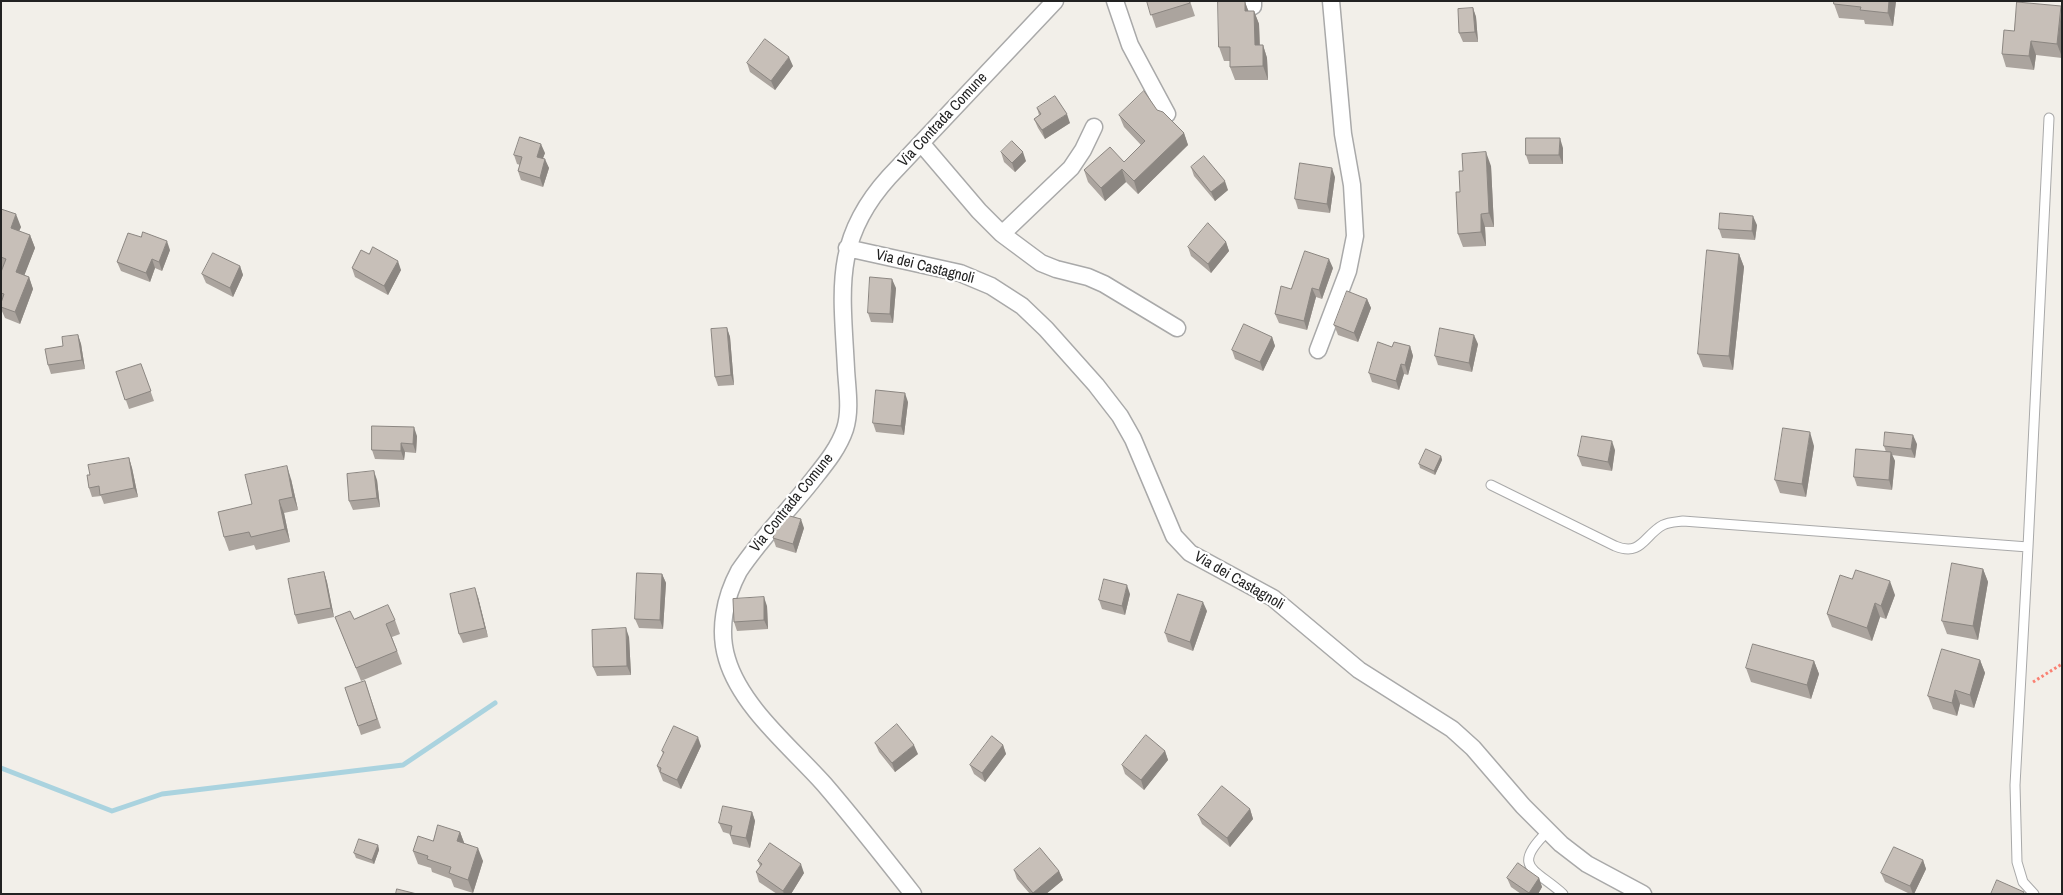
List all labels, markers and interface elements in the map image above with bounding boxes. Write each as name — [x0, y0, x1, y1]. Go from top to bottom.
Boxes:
street label: Via Contrada Comune — [895, 69, 991, 171]
street label: Via dei Castagnoli — [874, 246, 976, 288]
street label: Via Contrada Comune — [747, 450, 837, 556]
street label: Via dei Castagnoli — [1191, 548, 1287, 614]

